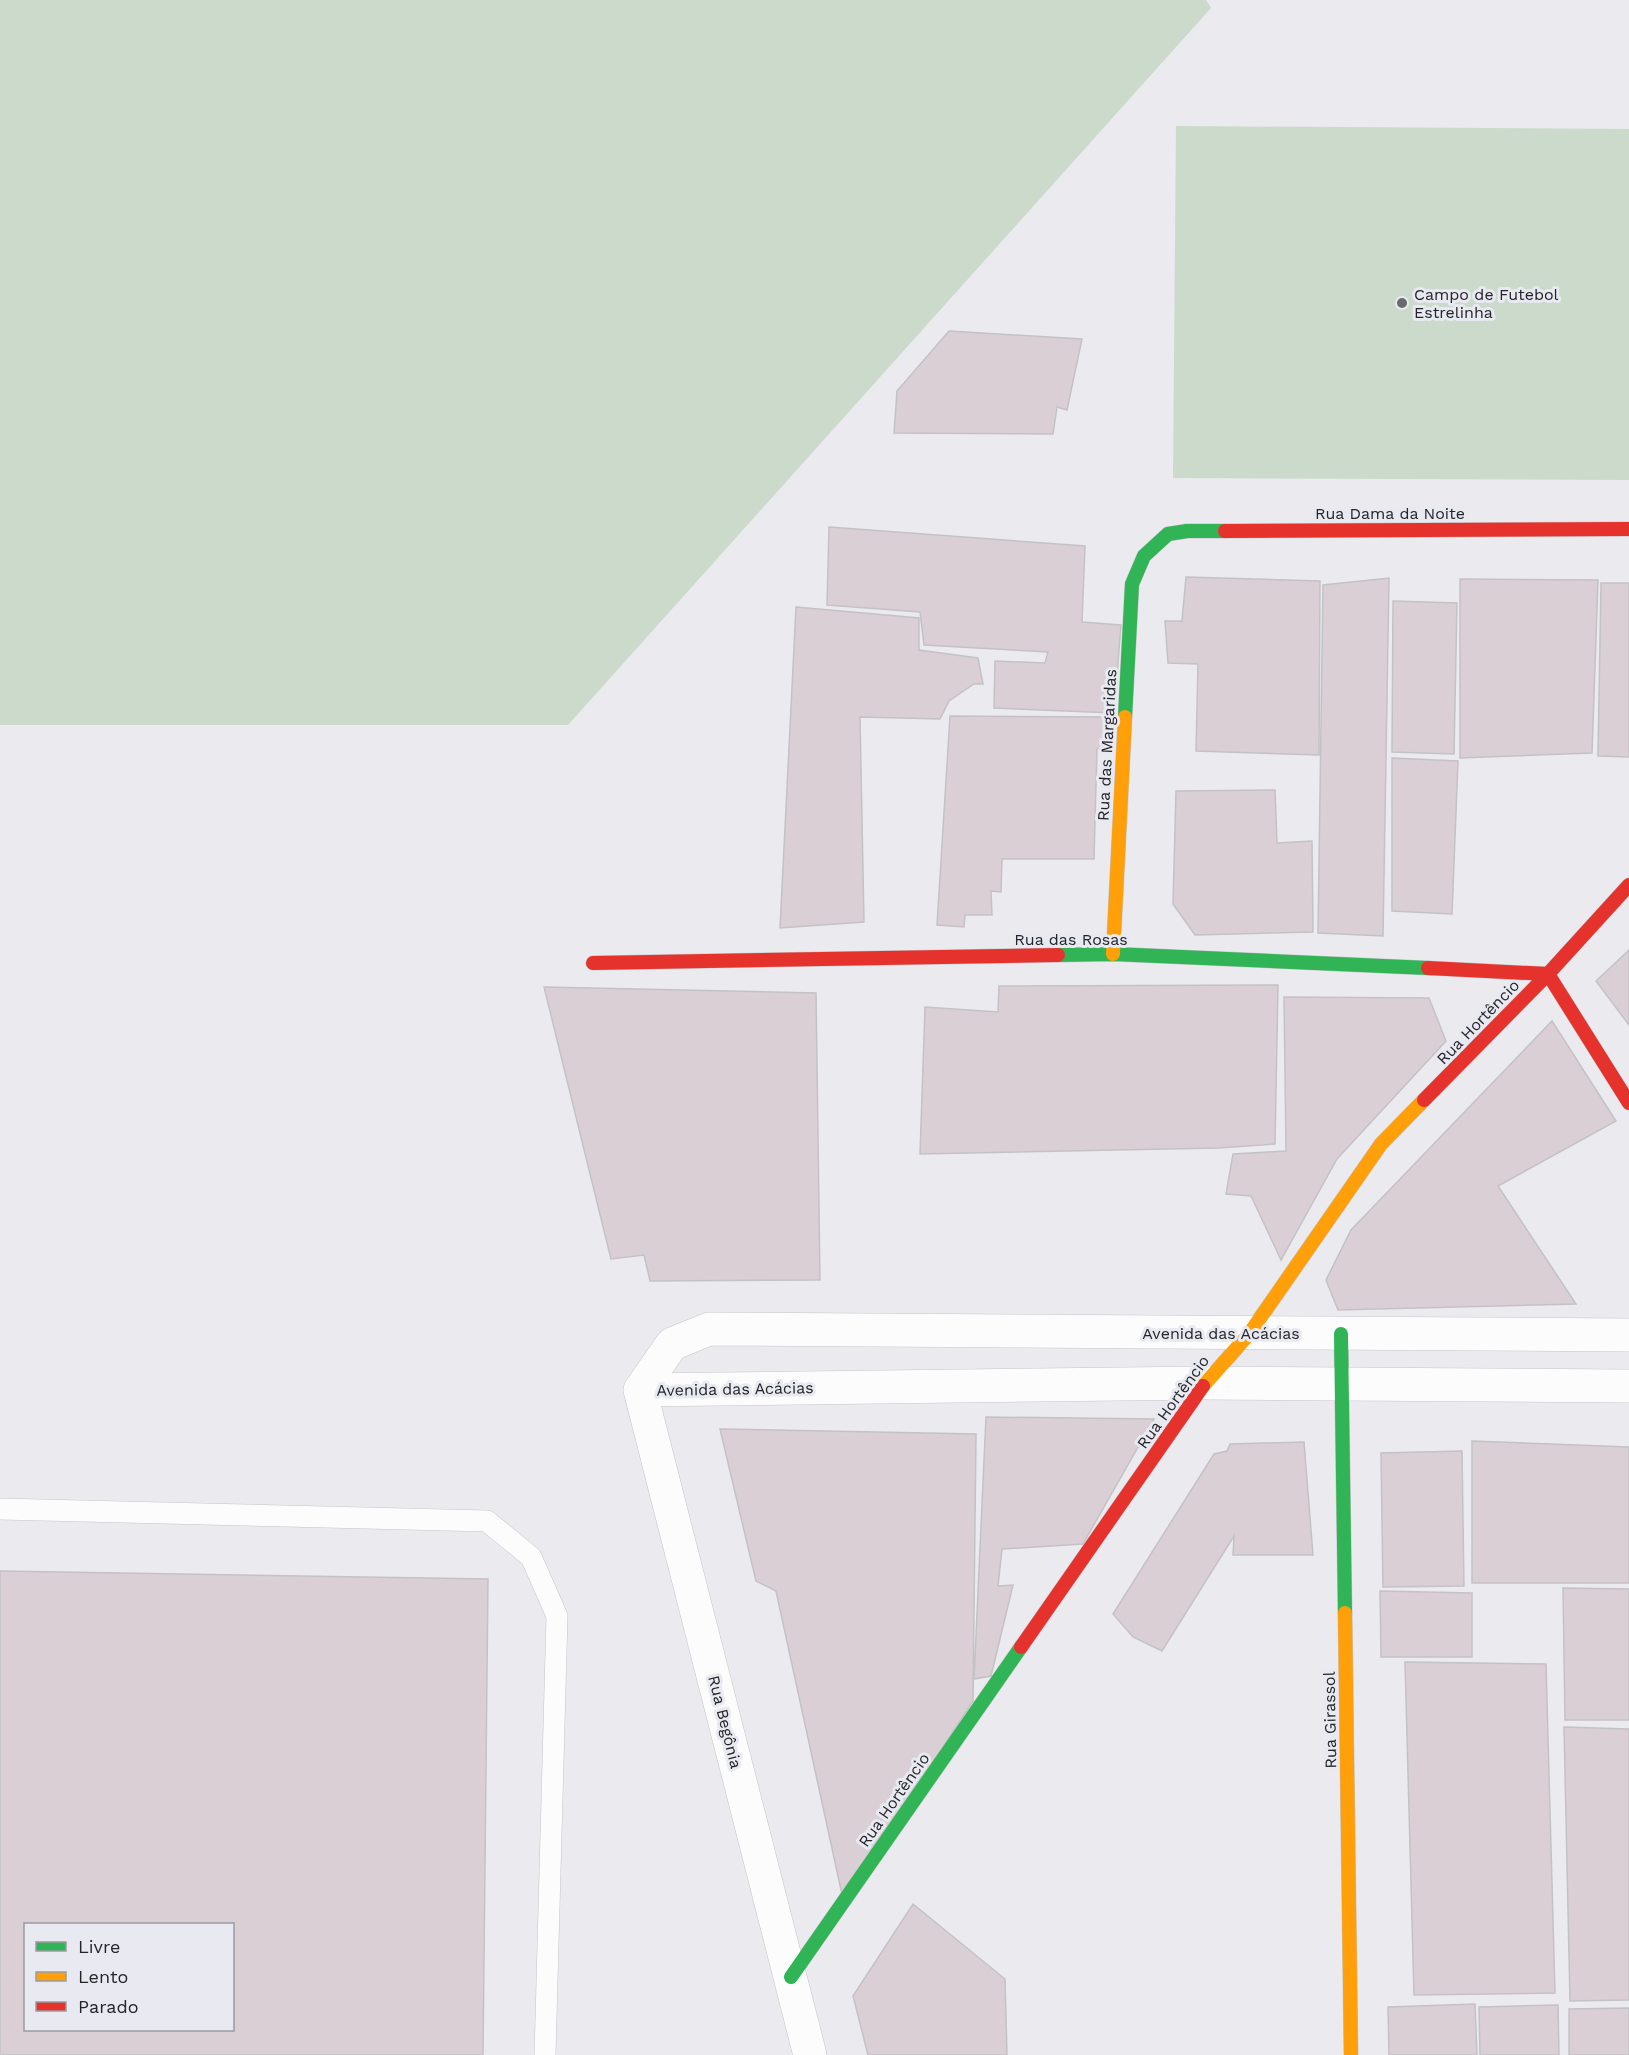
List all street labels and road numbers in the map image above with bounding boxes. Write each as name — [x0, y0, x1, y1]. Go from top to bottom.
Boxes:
street label: Rua Dama da Noite — [1315, 504, 1465, 523]
street label: Rua das Margaridas — [1094, 669, 1120, 821]
street label: Rua das Rosas — [1014, 930, 1128, 949]
street label: Rua Hortêncio — [1433, 976, 1523, 1068]
street label: Avenida das Acácias — [1142, 1324, 1300, 1343]
street label: Rua Hortêncio — [1133, 1352, 1213, 1452]
street label: Avenida das Acácias — [656, 1378, 814, 1400]
street label: Rua Girassol — [1320, 1671, 1340, 1769]
street label: Rua Begônia — [704, 1673, 746, 1771]
street label: Rua Hortêncio — [855, 1749, 933, 1851]

